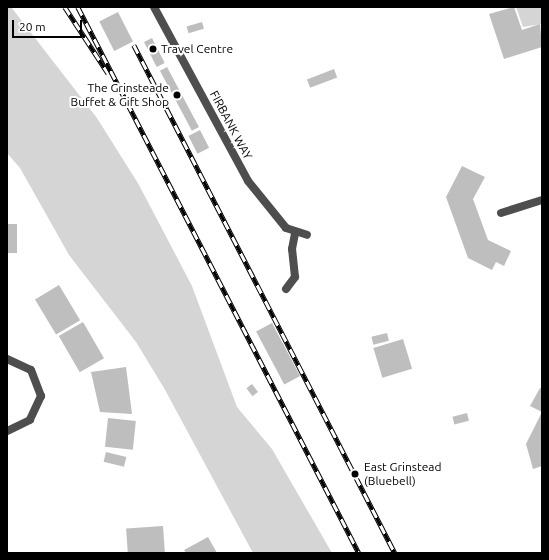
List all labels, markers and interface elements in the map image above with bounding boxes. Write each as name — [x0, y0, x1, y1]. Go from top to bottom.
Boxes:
scale bar — [14, 12, 84, 38]
text: 20 m — [19, 20, 46, 33]
place label: Travel Centre — [161, 42, 233, 56]
marker: Travel Centre — [148, 44, 158, 54]
place label: The Grinsteade Buffet & Gift Shop — [71, 81, 169, 109]
street label: FIRBANK WAY — [207, 88, 255, 162]
marker: The Grinsteade Buffet & Gift Shop — [172, 90, 182, 100]
place label: East Grinstead (Bluebell) — [364, 460, 442, 488]
marker: East Grinstead (Bluebell) — [349, 468, 361, 480]

